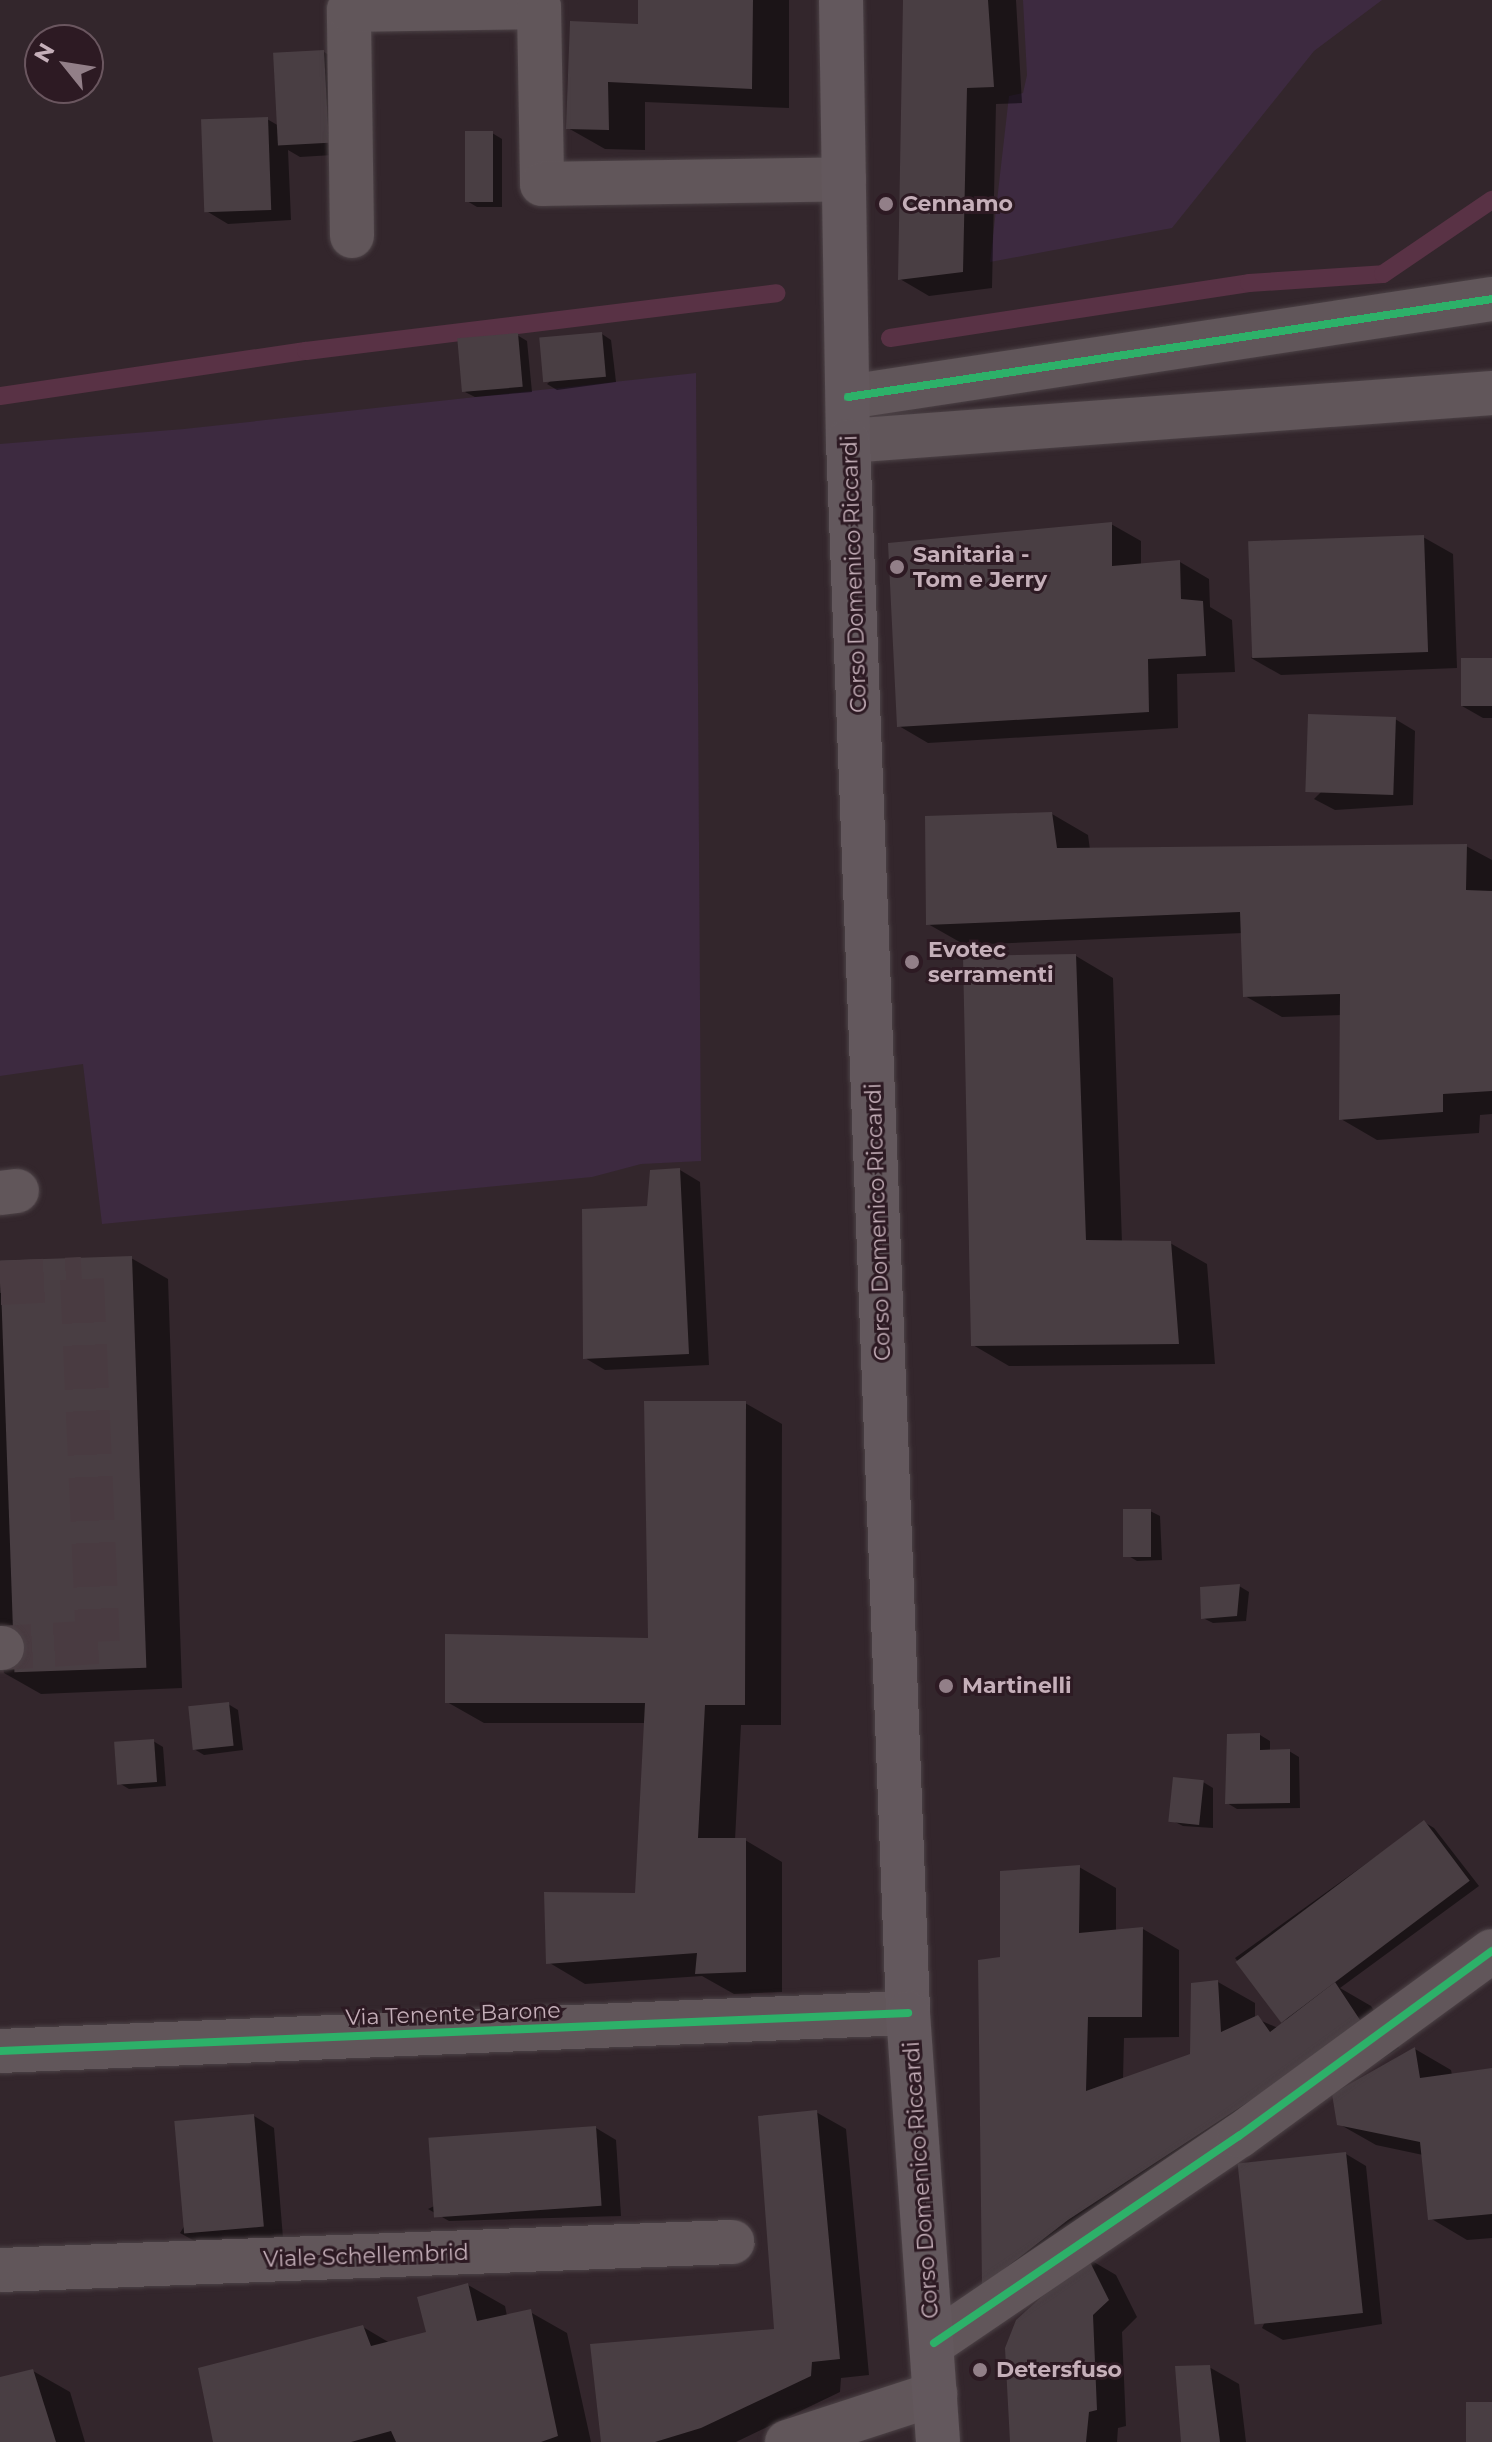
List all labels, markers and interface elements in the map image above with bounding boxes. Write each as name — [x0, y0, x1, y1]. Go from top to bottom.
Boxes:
north arrow — [24, 24, 104, 104]
text: N — [28, 38, 61, 67]
place label: Cennamo — [902, 191, 1013, 217]
marker: Cennamo — [877, 195, 895, 213]
street label: Corso Domenico Riccardi — [836, 435, 872, 713]
place label: Sanitaria - Tom e Jerry — [913, 541, 1047, 592]
marker: Sanitaria - Tom e Jerry — [888, 558, 906, 576]
place label: Evotec serramenti — [928, 936, 1054, 988]
marker: Evotec serramenti — [903, 953, 921, 971]
street label: Corso Domenico Riccardi — [860, 1083, 896, 1361]
place label: Martinelli — [962, 1673, 1072, 1699]
marker: Martinelli — [937, 1677, 955, 1695]
street label: Via Tenente Barone — [345, 1997, 561, 2031]
street label: Corso Domenico Riccardi — [898, 2040, 944, 2320]
street label: Viale Schellembrid — [263, 2239, 469, 2273]
place label: Detersfuso — [996, 2357, 1122, 2383]
marker: Detersfuso — [971, 2361, 989, 2379]

